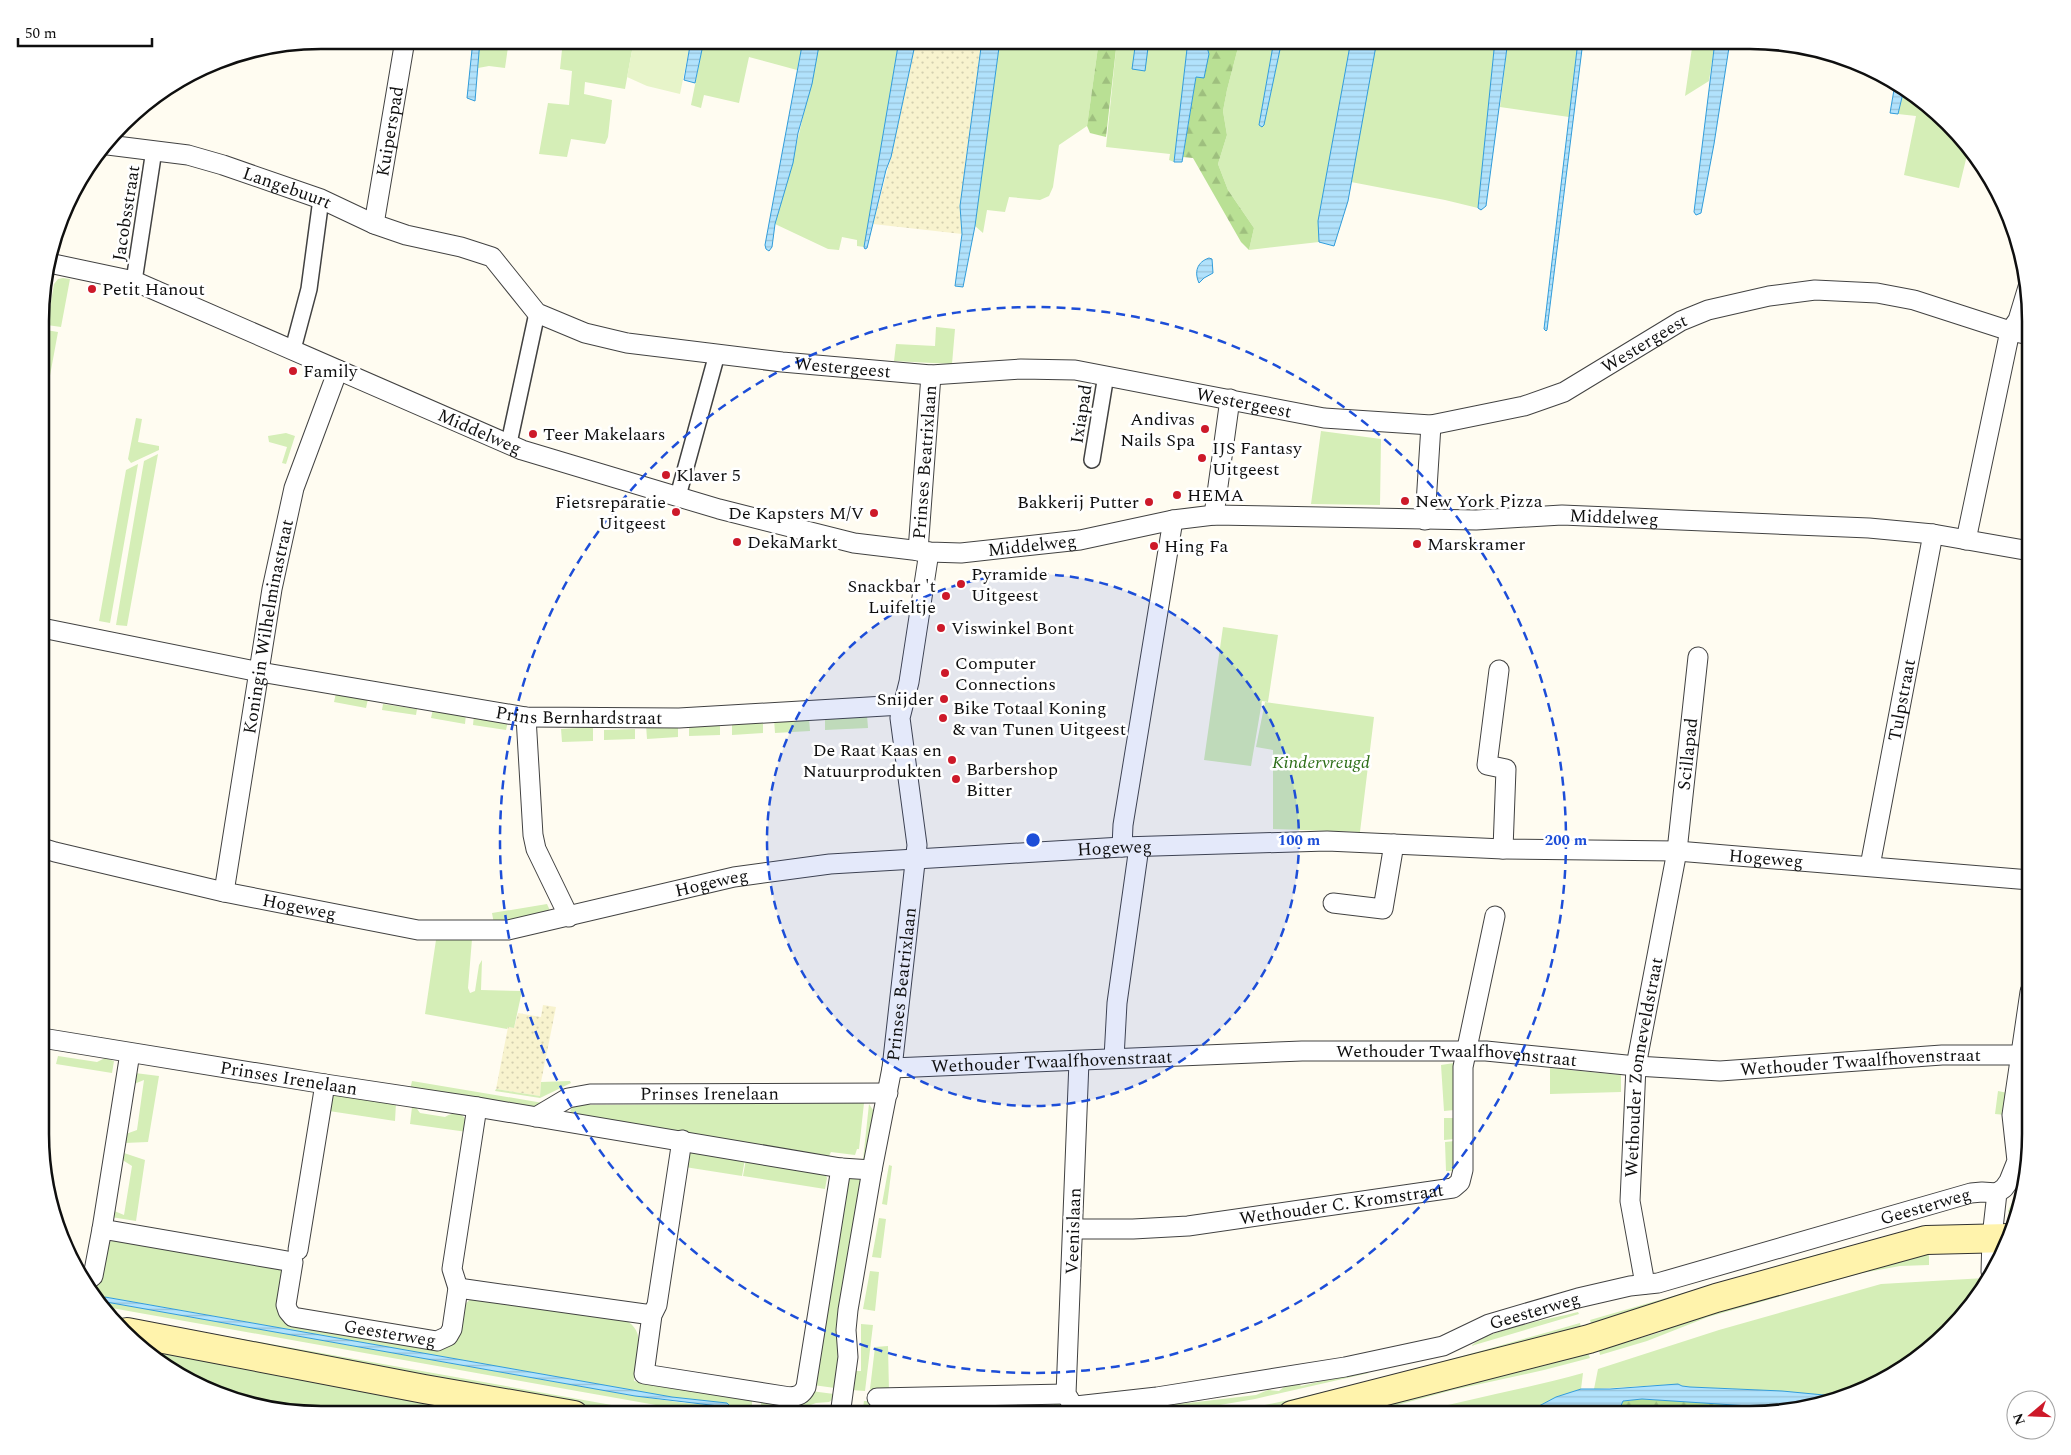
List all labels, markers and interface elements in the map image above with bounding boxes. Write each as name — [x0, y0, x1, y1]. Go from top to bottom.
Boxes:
scale bar — [18, 15, 151, 47]
text: 50 m — [25, 22, 57, 45]
street label: Kuiperspad — [369, 84, 411, 179]
street label: Langebuurt — [239, 160, 336, 216]
street label: Jacobsstraat — [106, 163, 147, 263]
place label: Petit Hanout — [102, 276, 205, 303]
marker: Petit Hanout — [86, 283, 98, 295]
street label: Westergeest — [1596, 307, 1691, 380]
street label: Westergeest — [793, 350, 892, 385]
place label: Family — [303, 358, 359, 385]
marker: Family — [287, 365, 299, 377]
street label: Westergeest — [1194, 381, 1294, 425]
street label: Ixiapad — [1064, 383, 1099, 446]
street label: Prinses Beatrixlaan — [906, 384, 944, 540]
street label: Middelweg — [433, 402, 526, 462]
place label: Andivas Nails Spa — [1120, 406, 1195, 454]
place label: Teer Makelaars — [543, 421, 666, 448]
marker: Andivas Nails Spa — [1199, 423, 1211, 435]
marker: Teer Makelaars — [527, 428, 539, 440]
place label: IJS Fantasy Uitgeest — [1212, 435, 1303, 483]
marker: IJS Fantasy Uitgeest — [1196, 452, 1208, 464]
place label: Klaver 5 — [676, 462, 741, 489]
marker: Klaver 5 — [660, 469, 672, 481]
place label: HEMA — [1187, 482, 1244, 509]
place label: New York Pizza — [1415, 488, 1543, 515]
place label: Fietsreparatie Uitgeest — [555, 489, 666, 537]
place label: Bakkerij Putter — [1017, 489, 1139, 516]
marker: HEMA — [1171, 489, 1183, 501]
marker: New York Pizza — [1399, 495, 1411, 507]
marker: Bakkerij Putter — [1143, 496, 1155, 508]
place label: De Kapsters M/V — [728, 500, 864, 527]
street label: Middelweg — [1569, 502, 1659, 533]
marker: Fietsreparatie Uitgeest — [670, 506, 682, 518]
marker: De Kapsters M/V — [868, 507, 880, 519]
street label: Koningin Wilhelminastraat — [236, 517, 301, 736]
street label: Middelweg — [986, 527, 1078, 564]
place label: DekaMarkt — [747, 529, 838, 556]
place label: Marskramer — [1427, 531, 1526, 558]
place label: Hing Fa — [1164, 533, 1229, 560]
marker: DekaMarkt — [731, 536, 743, 548]
marker: Marskramer — [1411, 538, 1423, 550]
marker: Hing Fa — [1148, 540, 1160, 552]
place label: Pyramide Uitgeest — [971, 561, 1047, 609]
place label: Snackbar 't Luifeltje — [847, 573, 936, 621]
marker: Pyramide Uitgeest — [955, 578, 967, 590]
marker: Snackbar 't Luifeltje — [940, 590, 952, 602]
place label: Viswinkel Bont — [951, 615, 1074, 642]
marker: Viswinkel Bont — [935, 622, 947, 634]
place label: Computer Connections — [955, 650, 1056, 698]
street label: Tulpstraat — [1881, 657, 1923, 743]
marker: Computer Connections — [939, 667, 951, 679]
place label: Snijder — [877, 686, 934, 713]
marker: Snijder — [938, 693, 950, 705]
place label: Bike Totaal Koning & van Tunen Uitgeest — [953, 695, 1126, 743]
street label: Prins Bernhardstraat — [493, 699, 663, 732]
marker: Bike Totaal Koning & van Tunen Uitgeest — [937, 712, 949, 724]
street label: Scillapad — [1671, 716, 1705, 792]
place label: De Raat Kaas en Natuurprodukten — [803, 737, 942, 785]
park label: Kindervreugd — [1272, 749, 1370, 776]
marker: De Raat Kaas en Natuurprodukten — [946, 754, 958, 766]
place label: Barbershop Bitter — [966, 756, 1058, 804]
marker: Barbershop Bitter — [950, 773, 962, 785]
text: 100 m — [1278, 829, 1321, 852]
text: 200 m — [1545, 829, 1588, 852]
centre of rings — [1024, 831, 1042, 849]
street label: Hogeweg — [1076, 833, 1152, 864]
street label: Hogeweg — [1728, 842, 1804, 875]
street label: Hogeweg — [672, 862, 750, 904]
street label: Hogeweg — [260, 887, 339, 928]
street label: Prinses Beatrixlaan — [880, 906, 924, 1063]
street label: Wethouder Zonneveldstraat — [1618, 955, 1670, 1178]
street label: Wethouder Twaalfhovenstraat — [1336, 1038, 1578, 1074]
street label: Wethouder Twaalfhovenstraat — [1739, 1042, 1981, 1084]
street label: Wethouder Twaalfhovenstraat — [931, 1043, 1173, 1080]
street label: Prinses Irenelaan — [218, 1054, 359, 1103]
street label: Prinses Irenelaan — [640, 1080, 779, 1108]
street label: Wethouder C. Kromstraat — [1238, 1177, 1445, 1232]
street label: Geesterweg — [1877, 1181, 1974, 1232]
street label: Veenislaan — [1058, 1187, 1089, 1275]
street label: Geesterweg — [1486, 1285, 1583, 1337]
street label: Geesterweg — [342, 1313, 438, 1355]
north arrow — [2006, 1390, 2056, 1440]
text: N — [2007, 1410, 2031, 1428]

